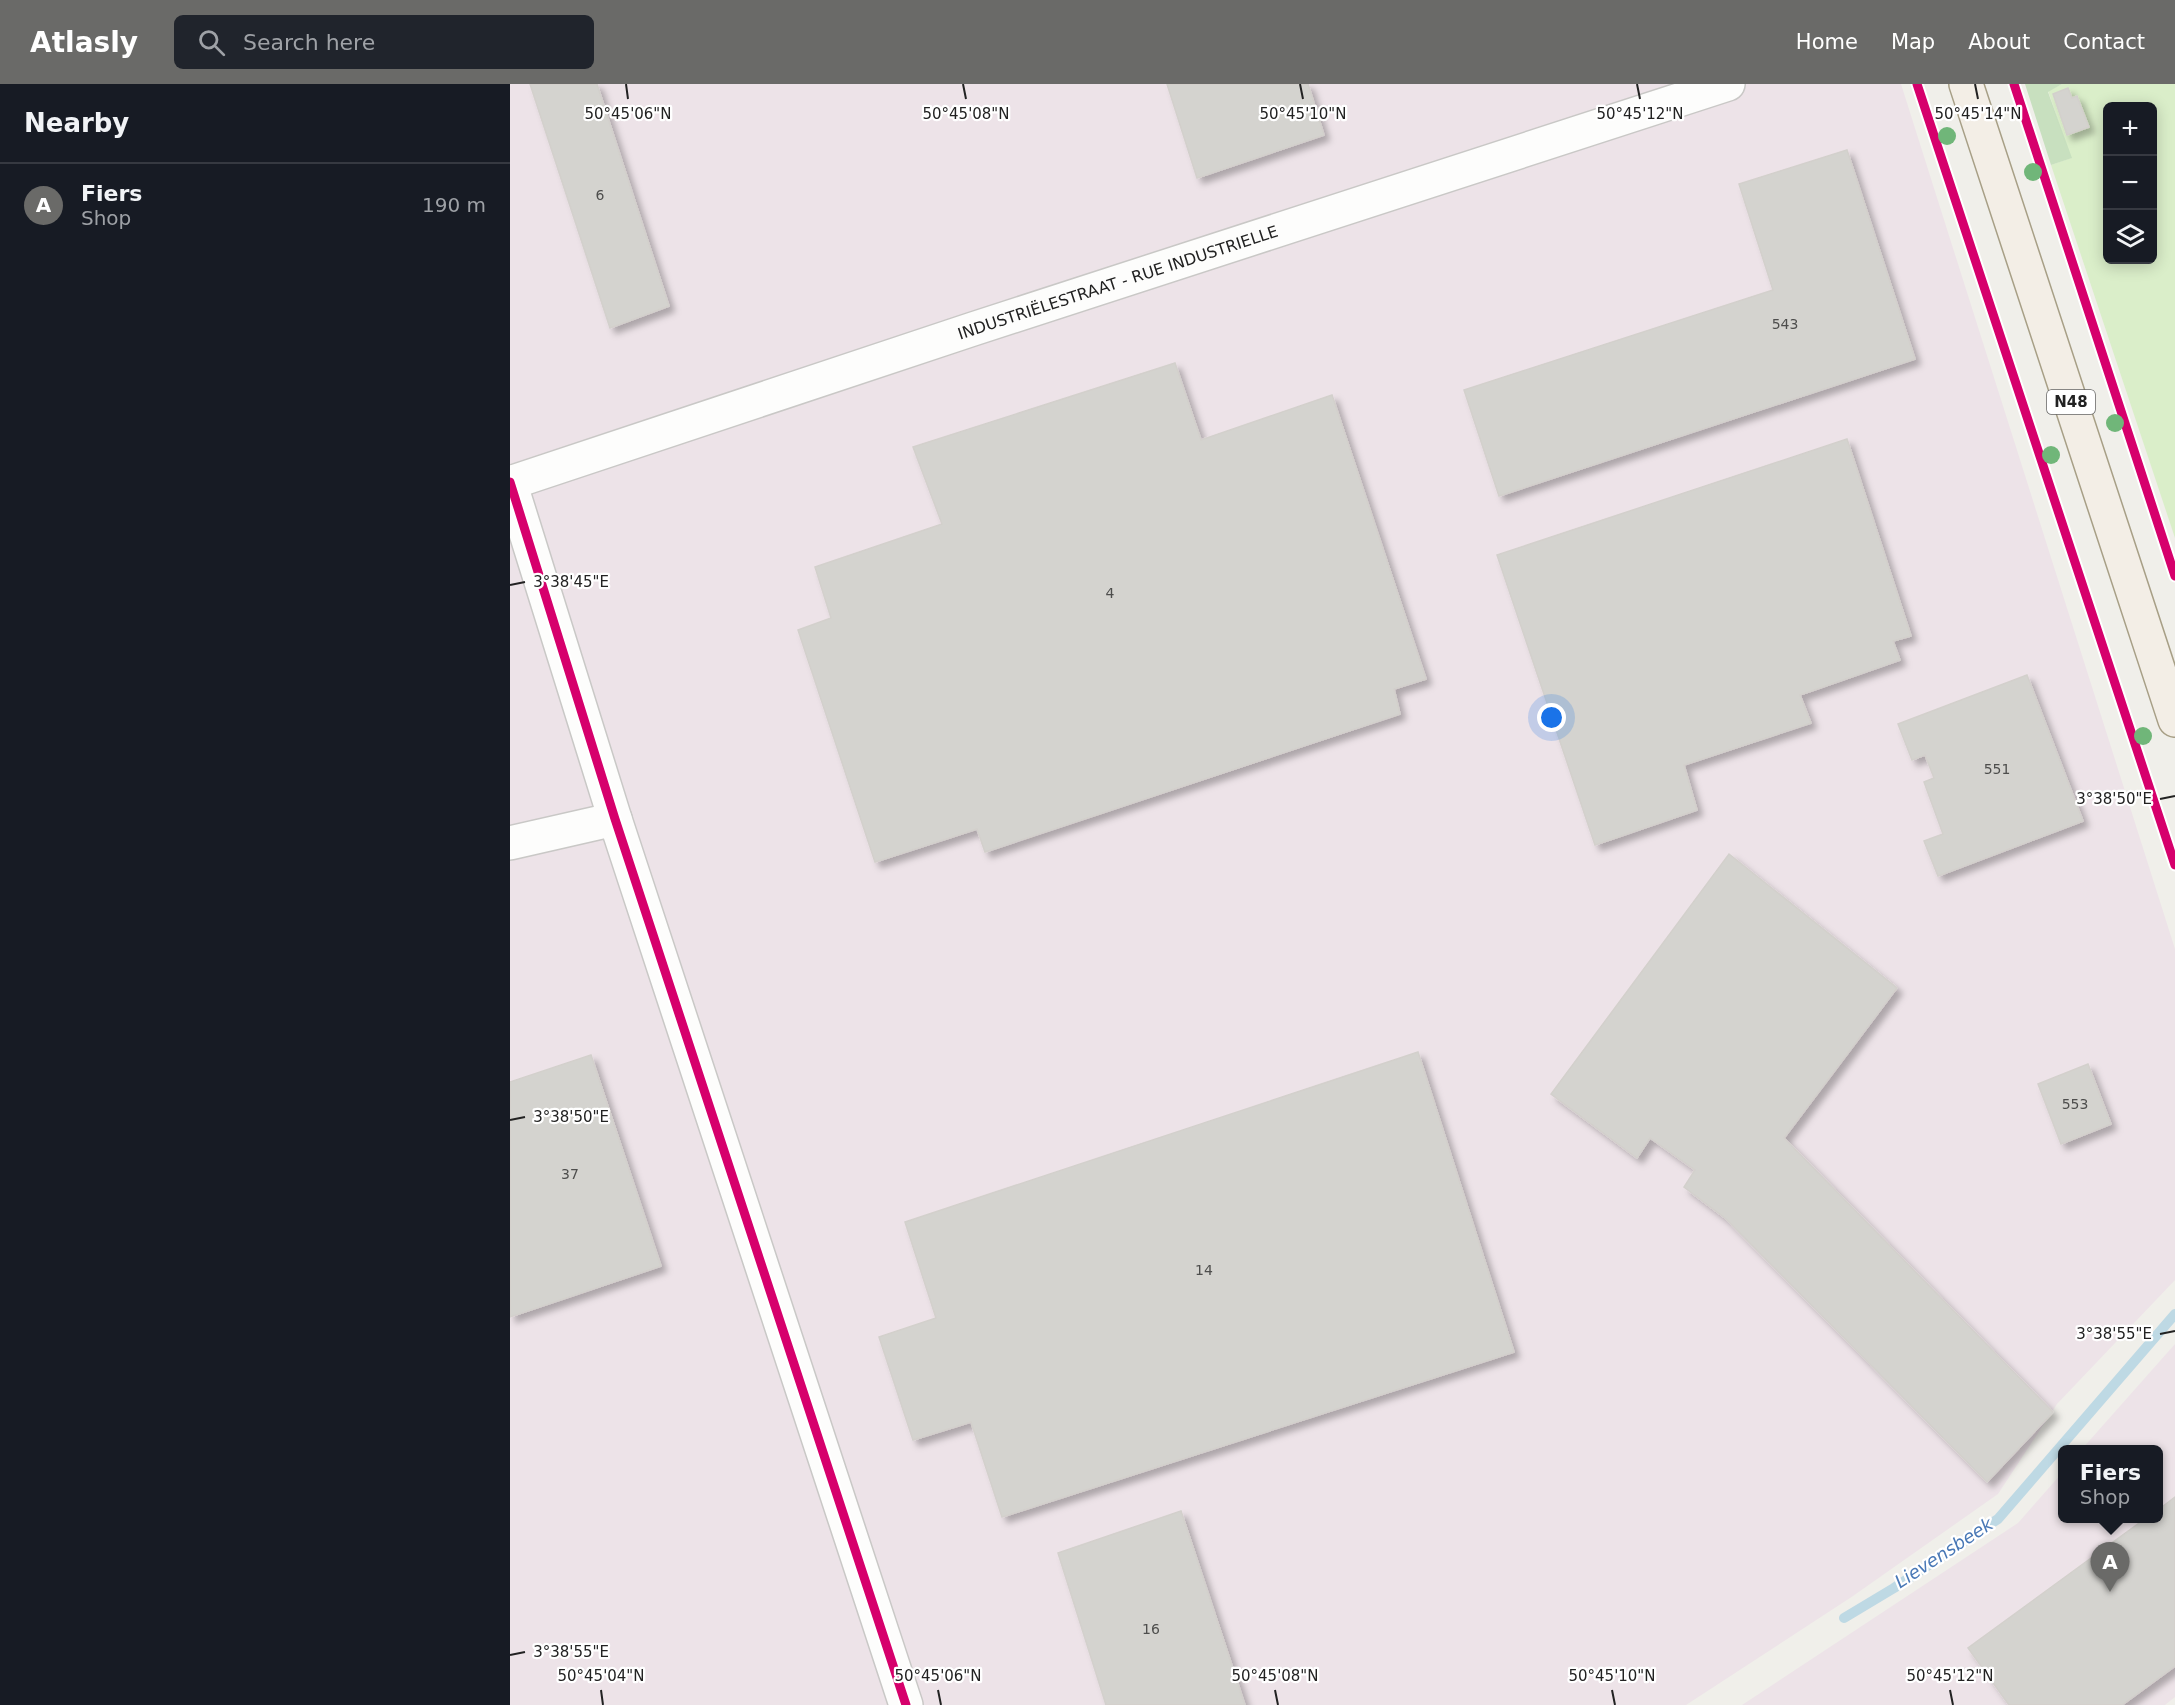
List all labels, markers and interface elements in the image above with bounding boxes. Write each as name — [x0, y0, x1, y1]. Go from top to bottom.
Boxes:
search box — [174, 15, 594, 69]
text: Atlasly — [30, 26, 138, 59]
icon: search — [195, 26, 228, 59]
text: Search here — [243, 30, 375, 55]
text: Home — [1796, 30, 1858, 54]
text: Map — [1891, 30, 1935, 54]
text: About — [1968, 30, 2030, 54]
text: Contact — [2063, 30, 2145, 54]
map controls — [2103, 102, 2157, 264]
button: + — [2103, 102, 2157, 156]
text: 50°45'06"N — [584, 105, 672, 123]
text: 50°45'08"N — [922, 105, 1010, 123]
text: 50°45'10"N — [1259, 105, 1347, 123]
text: 50°45'12"N — [1596, 105, 1684, 123]
text: 50°45'14"N — [1934, 105, 2022, 123]
text: Nearby — [24, 108, 129, 138]
button: − — [2103, 156, 2157, 210]
text: Fiers — [81, 181, 142, 206]
house number: 6 — [596, 187, 605, 203]
text: A — [36, 193, 51, 217]
text: 190 m — [422, 193, 486, 217]
text: Shop — [81, 206, 131, 230]
button: layers — [2103, 210, 2157, 264]
street label: INDUSTRIËLESTRAAT - RUE INDUSTRIELLE — [955, 222, 1280, 343]
house number: 543 — [1772, 316, 1798, 332]
road number: N48 — [2047, 390, 2095, 414]
text: 3°38'45"E — [533, 573, 609, 591]
house number: 4 — [1106, 585, 1115, 601]
your location — [1537, 703, 1566, 732]
house number: 551 — [1984, 761, 2010, 777]
text: 3°38'50"E — [2076, 790, 2152, 808]
house number: 553 — [2062, 1096, 2088, 1112]
text: 3°38'50"E — [533, 1108, 609, 1126]
house number: 37 — [561, 1166, 579, 1182]
house number: 14 — [1195, 1262, 1213, 1278]
text: 3°38'55"E — [2076, 1325, 2152, 1343]
popup — [2058, 1445, 2163, 1523]
text: Fiers — [2080, 1460, 2141, 1485]
text: Shop — [2080, 1485, 2130, 1509]
water label: Lievensbeek — [1891, 1512, 1998, 1592]
pin: A — [2090, 1542, 2130, 1592]
house number: 16 — [1142, 1621, 1160, 1637]
text: 3°38'55"E — [533, 1643, 609, 1661]
text: 50°45'04"N — [557, 1667, 645, 1685]
text: 50°45'06"N — [894, 1667, 982, 1685]
text: 50°45'08"N — [1231, 1667, 1319, 1685]
text: 50°45'10"N — [1568, 1667, 1656, 1685]
text: 50°45'12"N — [1906, 1667, 1994, 1685]

